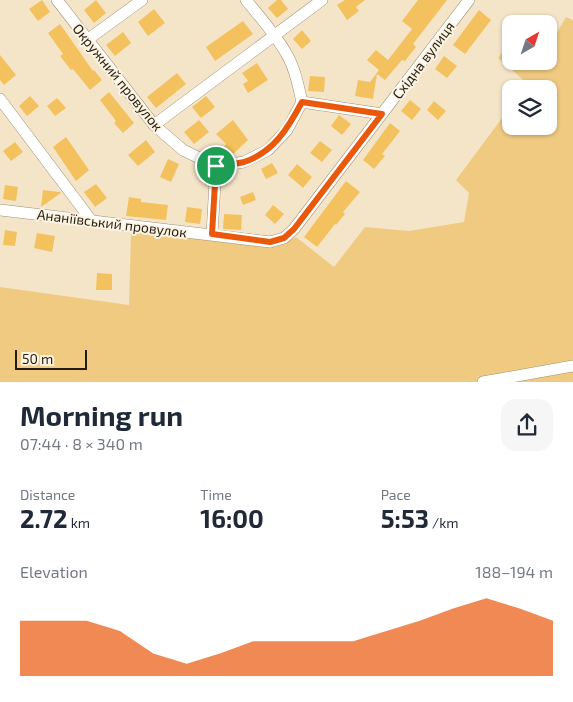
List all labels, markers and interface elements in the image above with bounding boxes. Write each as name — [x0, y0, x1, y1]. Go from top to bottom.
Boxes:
north arrow — [502, 15, 558, 70]
map controls — [502, 15, 557, 135]
street label: Східна вулиця — [388, 18, 458, 102]
street label: Окружний провулок — [69, 20, 167, 135]
button: layers — [502, 80, 557, 135]
pin — [195, 145, 237, 187]
icon: arrive — [202, 152, 230, 180]
street label: Ананіївський провулок — [36, 205, 188, 241]
scale bar — [15, 347, 88, 370]
text: 50 m — [22, 350, 53, 367]
text: Morning run — [20, 398, 183, 432]
button: share — [501, 399, 553, 451]
text: 07:44 · 8 × 340 m — [20, 434, 143, 453]
text: Distance — [20, 486, 75, 503]
text: Time — [200, 486, 232, 503]
text: Pace — [381, 486, 411, 503]
text: 2.72 — [20, 503, 68, 533]
text: 16:00 — [200, 503, 264, 533]
text: 5:53 — [381, 503, 429, 533]
text: km — [68, 514, 90, 531]
text: /km — [429, 514, 459, 531]
text: Elevation — [20, 562, 88, 581]
text: 188–194 m — [475, 562, 553, 581]

